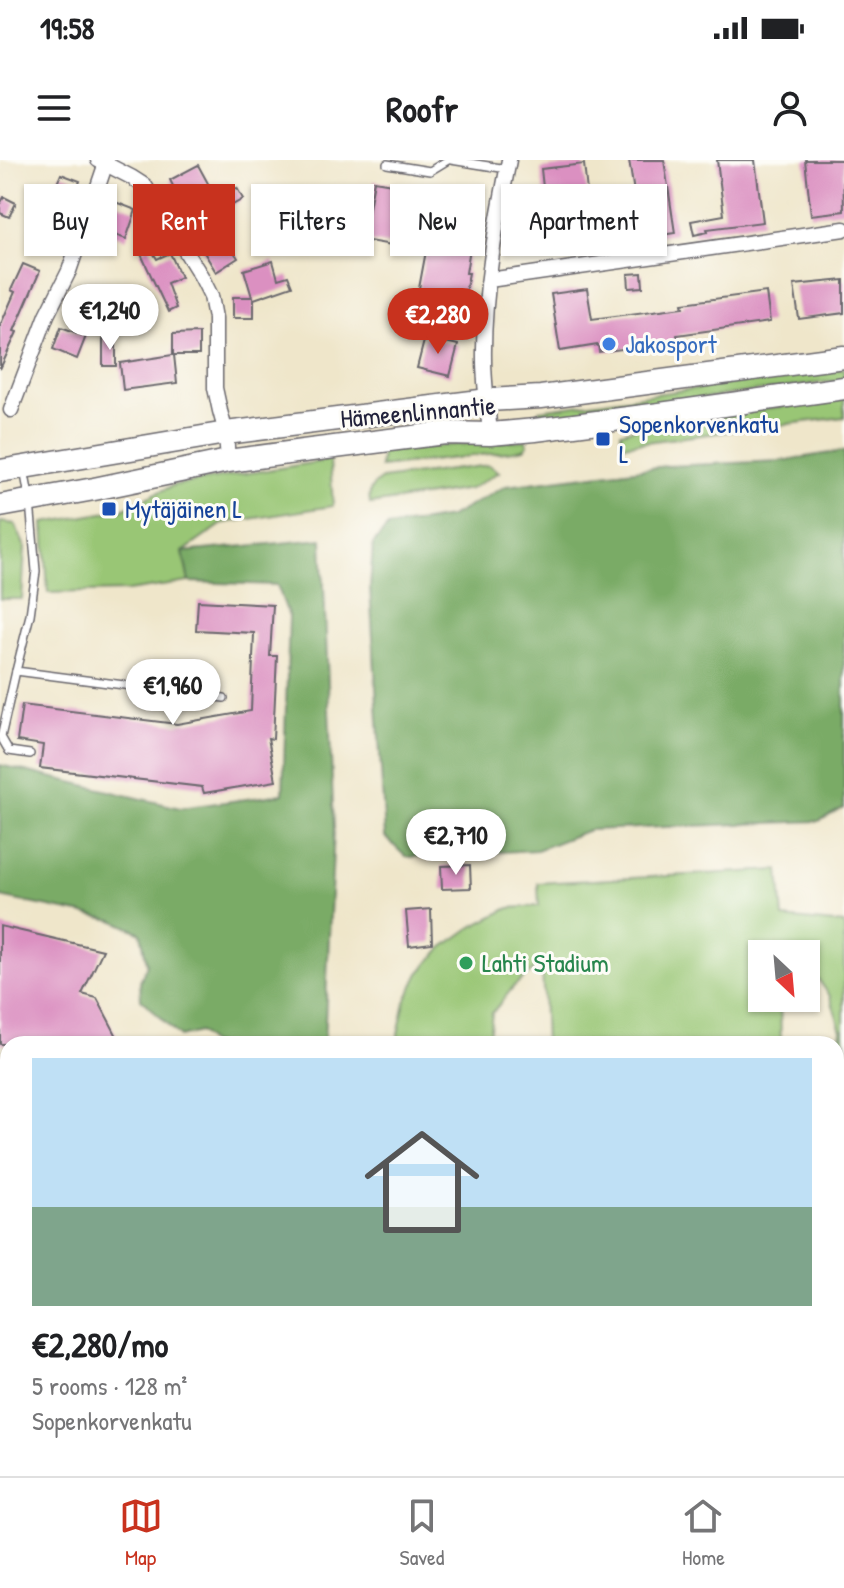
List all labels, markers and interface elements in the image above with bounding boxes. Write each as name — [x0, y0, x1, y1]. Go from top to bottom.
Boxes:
text: 19:58 — [40, 8, 95, 48]
text: Roofr — [386, 84, 458, 133]
icon: menu — [32, 86, 76, 130]
icon: person — [768, 86, 812, 130]
chip: Buy — [24, 184, 117, 256]
chip: Rent — [133, 184, 235, 256]
chip: Filters — [251, 184, 374, 256]
chip: New — [390, 184, 485, 256]
chip: Apartment — [501, 184, 667, 256]
pin: €1,240 — [45, 284, 175, 352]
pin: €2,280 — [373, 288, 503, 356]
text: €1,240 — [80, 292, 140, 327]
text: €2,280 — [405, 296, 471, 331]
place label: Jakosport — [625, 326, 718, 361]
marker: Jakosport — [600, 335, 618, 353]
street label: Hämeenlinnantie — [339, 387, 497, 436]
place label: Sopenkorvenkatu L — [619, 406, 779, 471]
marker: Sopenkorvenkatu L — [594, 430, 612, 448]
place label: Mytäjäinen L — [125, 491, 242, 526]
marker: Mytäjäinen L — [100, 500, 118, 518]
pin: €1,960 — [108, 659, 238, 727]
text: €1,960 — [144, 667, 202, 702]
pin: €2,710 — [391, 809, 521, 877]
text: €2,710 — [424, 817, 488, 852]
north arrow — [748, 940, 820, 1012]
map controls — [748, 940, 820, 1012]
place label: Lahti Stadium — [482, 945, 609, 980]
marker: Lahti Stadium — [457, 954, 475, 972]
icon: home — [350, 1110, 494, 1254]
text: €2,280/mo — [32, 1322, 168, 1368]
text: 5 rooms · 128 m² — [32, 1368, 187, 1403]
text: Sopenkorvenkatu — [32, 1403, 192, 1438]
tab: Map — [119, 1494, 163, 1572]
tab: Saved — [400, 1494, 444, 1572]
tab: Home — [681, 1494, 725, 1572]

